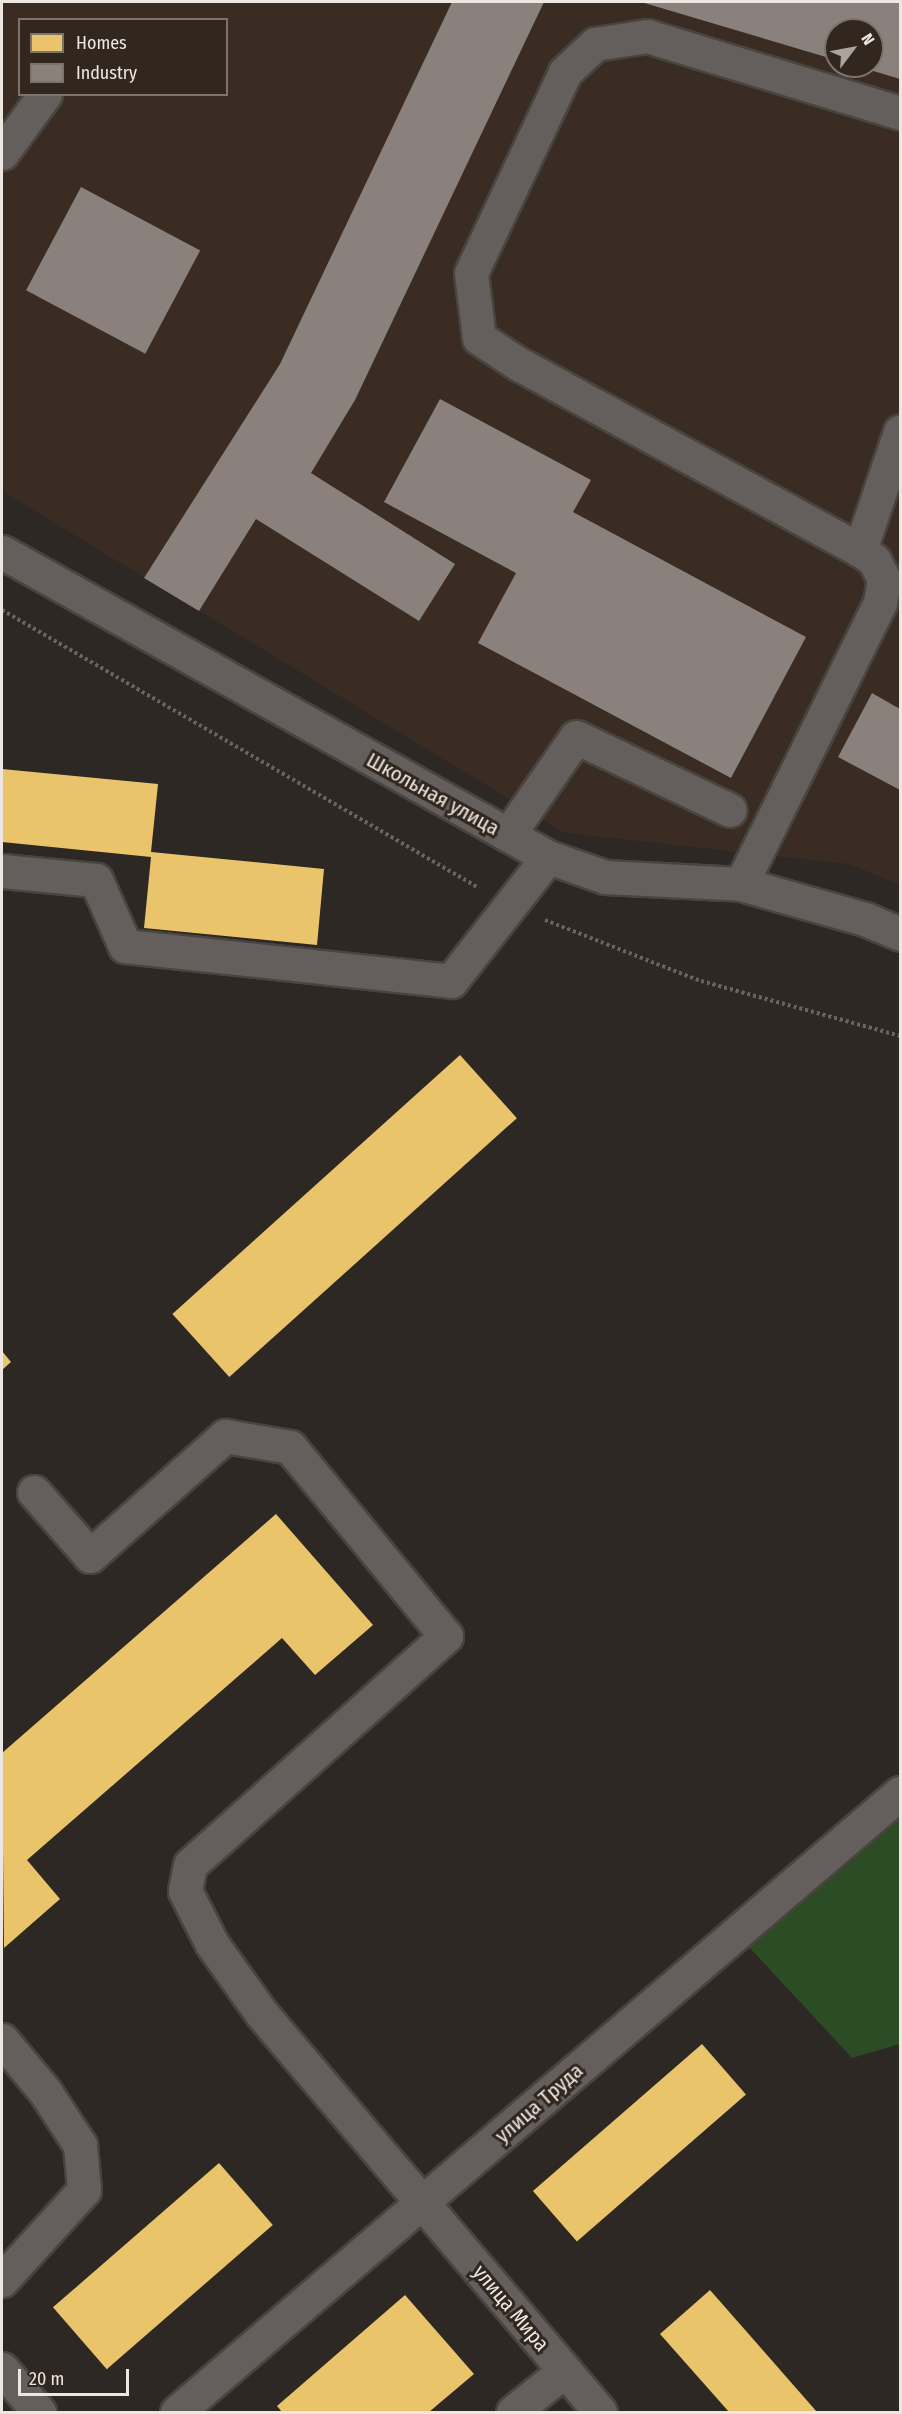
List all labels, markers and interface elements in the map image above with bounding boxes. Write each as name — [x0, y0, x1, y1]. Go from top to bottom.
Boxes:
legend — [18, 18, 228, 96]
north arrow — [824, 18, 884, 78]
text: N — [857, 30, 879, 48]
text: Homes — [76, 32, 127, 54]
text: Industry — [76, 62, 137, 84]
street label: Школьная улица — [362, 747, 504, 841]
street label: улица Труда — [490, 2058, 588, 2148]
street label: улица Мира — [468, 2260, 554, 2356]
scale bar — [21, 2357, 132, 2395]
text: 20 m — [29, 2368, 64, 2390]

